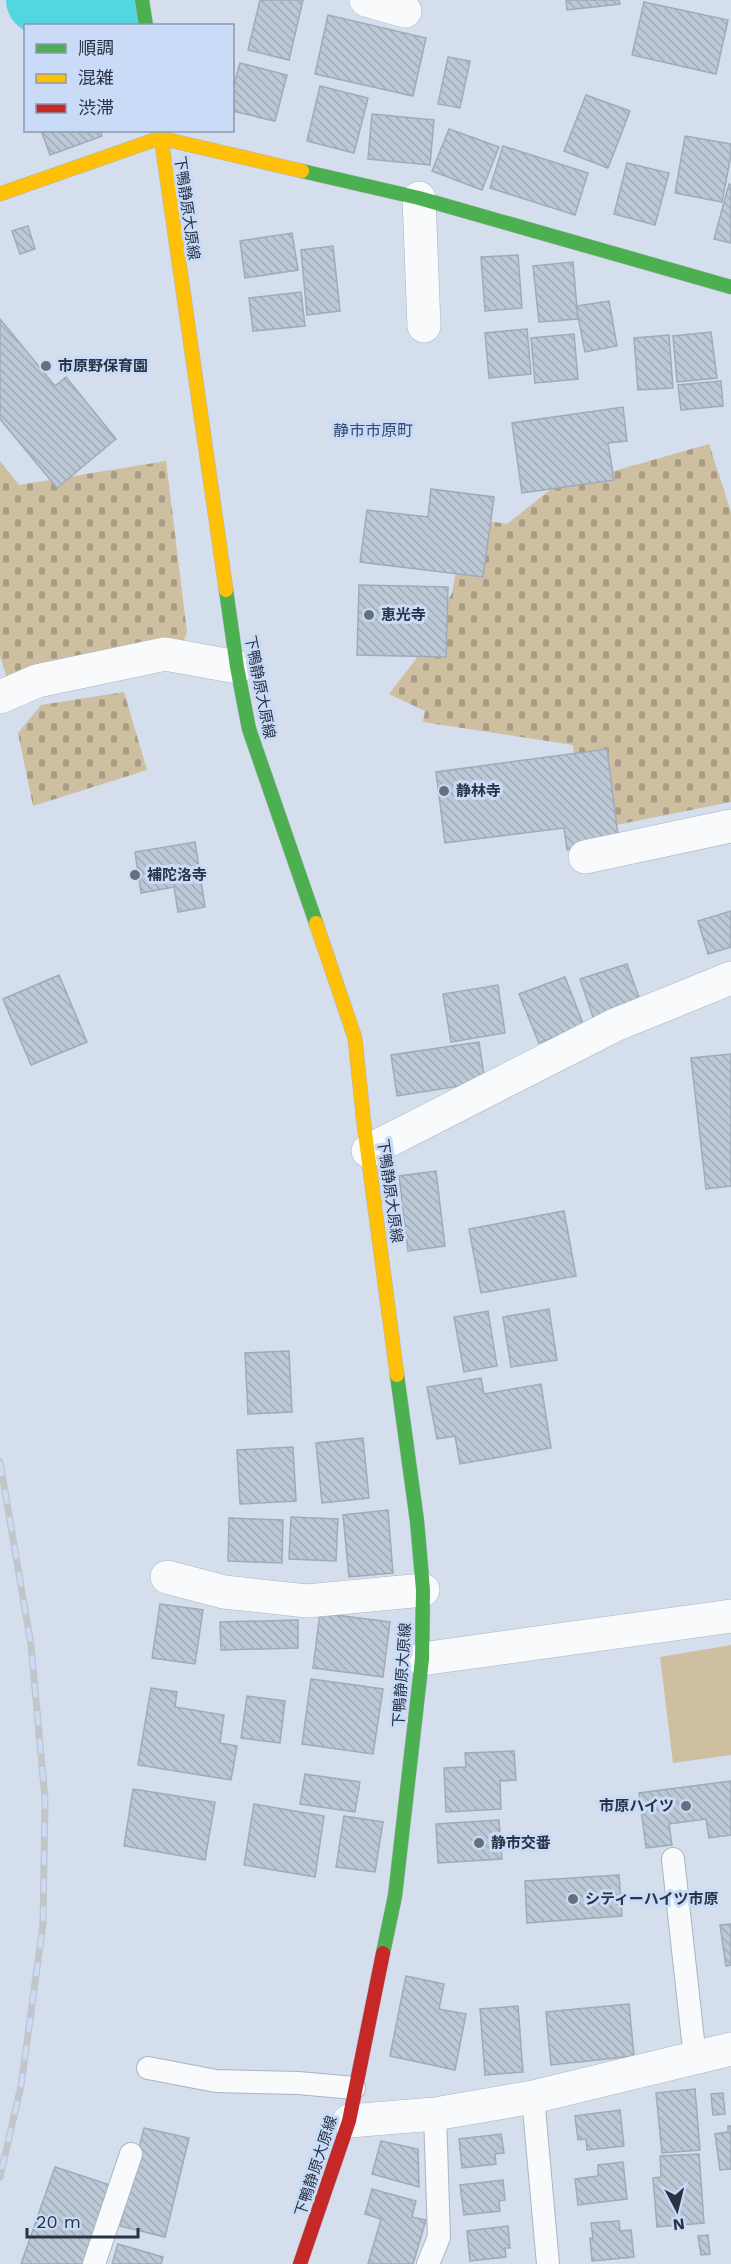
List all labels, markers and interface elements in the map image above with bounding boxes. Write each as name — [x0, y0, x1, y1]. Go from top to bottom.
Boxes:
legend — [24, 24, 234, 132]
text: 順調 — [78, 37, 114, 58]
text: 混雑 — [78, 67, 114, 88]
text: 渋滞 — [78, 97, 114, 118]
street label: 下鴨静原大原線 — [171, 155, 203, 261]
place label: 市原野保育園 — [58, 357, 148, 375]
marker: 市原野保育園 — [39, 359, 53, 373]
district label: 静市市原町 — [333, 421, 413, 440]
place label: 恵光寺 — [381, 606, 426, 624]
marker: 恵光寺 — [362, 608, 376, 622]
street label: 下鴨静原大原線 — [241, 634, 279, 740]
place label: 静林寺 — [456, 782, 501, 800]
marker: 静林寺 — [437, 784, 451, 798]
place label: 補陀洛寺 — [147, 866, 207, 884]
marker: 補陀洛寺 — [128, 868, 142, 882]
street label: 下鴨静原大原線 — [374, 1138, 406, 1244]
street label: 下鴨静原大原線 — [389, 1622, 415, 1728]
place label: 市原ハイツ — [599, 1797, 674, 1815]
marker: 市原ハイツ — [679, 1799, 693, 1813]
place label: 静市交番 — [491, 1834, 551, 1852]
marker: 静市交番 — [472, 1836, 486, 1850]
place label: シティーハイツ市原 — [585, 1890, 719, 1908]
marker: シティーハイツ市原 — [566, 1892, 580, 1906]
street label: 下鴨静原大原線 — [291, 2113, 341, 2219]
north arrow — [647, 2180, 707, 2240]
scale bar — [27, 2201, 138, 2239]
text: 20 m — [36, 2211, 81, 2232]
text: N — [672, 2214, 686, 2235]

